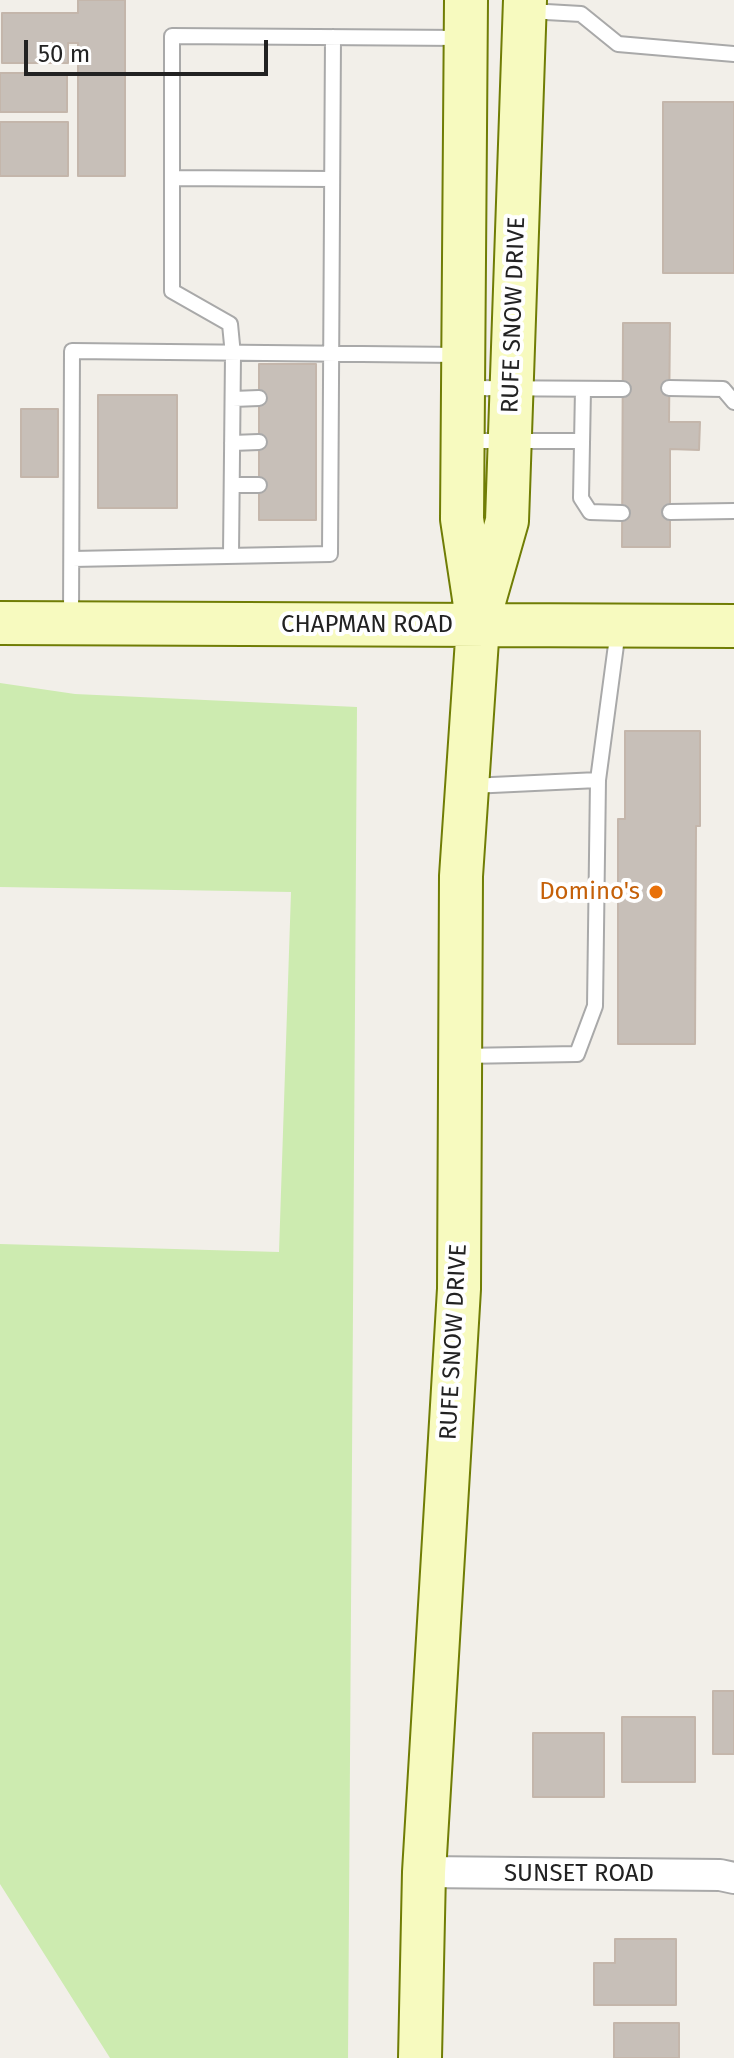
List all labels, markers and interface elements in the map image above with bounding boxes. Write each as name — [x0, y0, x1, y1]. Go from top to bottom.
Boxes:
scale bar — [28, 24, 272, 74]
text: 50 m — [38, 40, 90, 68]
street label: RUFE SNOW DRIVE — [496, 216, 532, 414]
street label: CHAPMAN ROAD — [281, 611, 453, 639]
place label: Domino's — [539, 878, 640, 906]
marker: Domino's — [647, 883, 665, 901]
street label: RUFE SNOW DRIVE — [434, 1243, 474, 1441]
street label: SUNSET ROAD — [504, 1860, 654, 1888]

